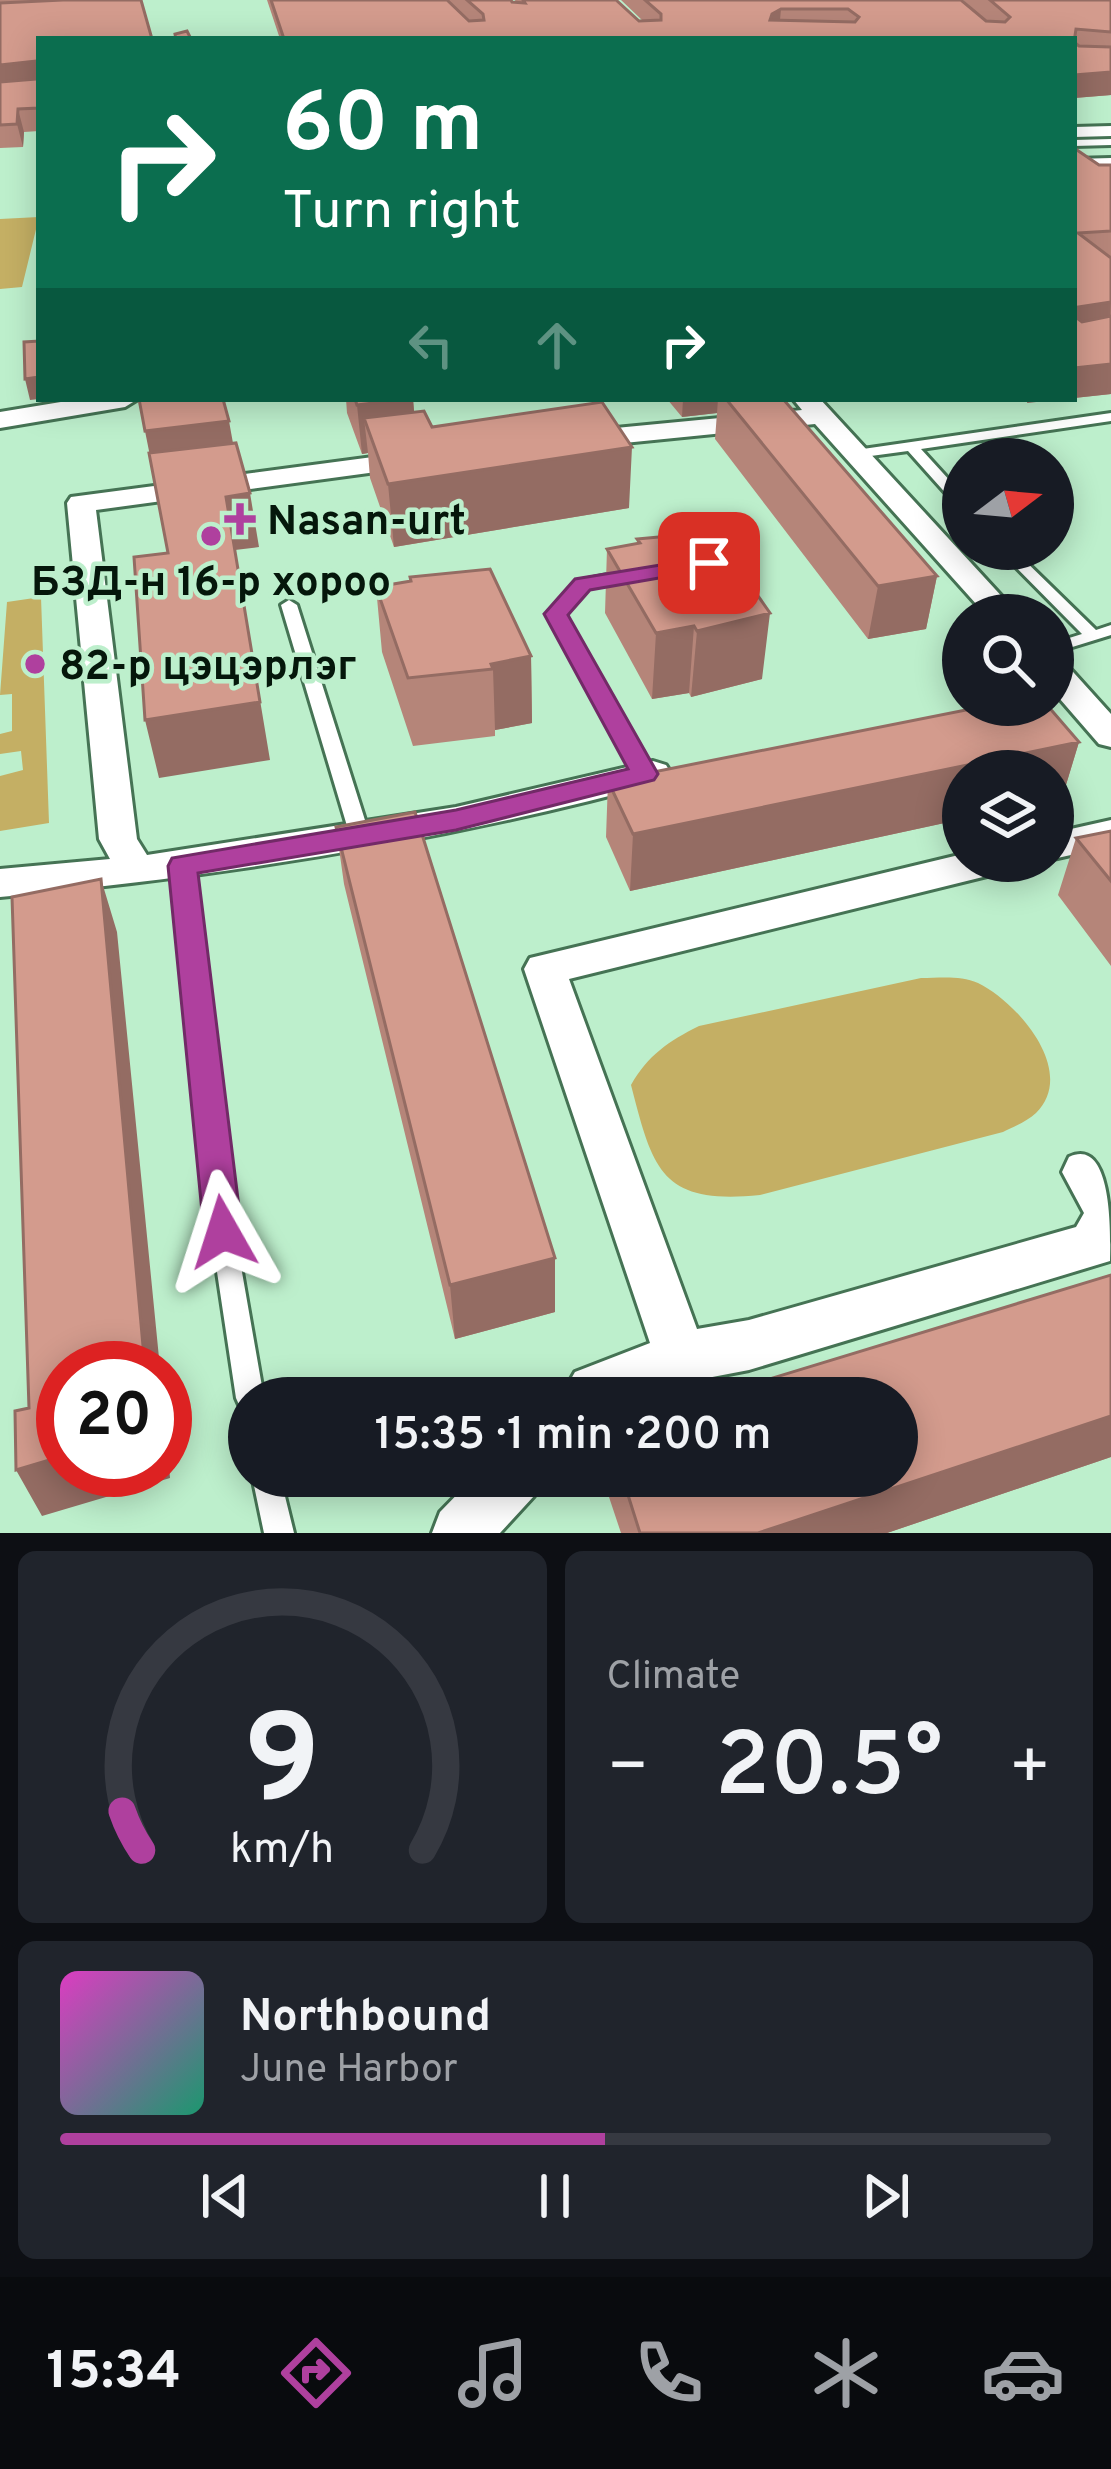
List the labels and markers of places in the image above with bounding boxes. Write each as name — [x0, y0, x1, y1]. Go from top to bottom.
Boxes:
place label: Nasan-urt — [267, 497, 466, 550]
marker: Nasan-urt — [224, 503, 256, 535]
pin — [658, 512, 760, 614]
marker: БЗД-н 16-р хороо — [198, 523, 224, 549]
place label: БЗД-н 16-р хороо — [31, 558, 391, 611]
place label: 82-р цэцэрлэг — [59, 642, 357, 695]
marker: 82-р цэцэрлэг — [22, 651, 48, 677]

